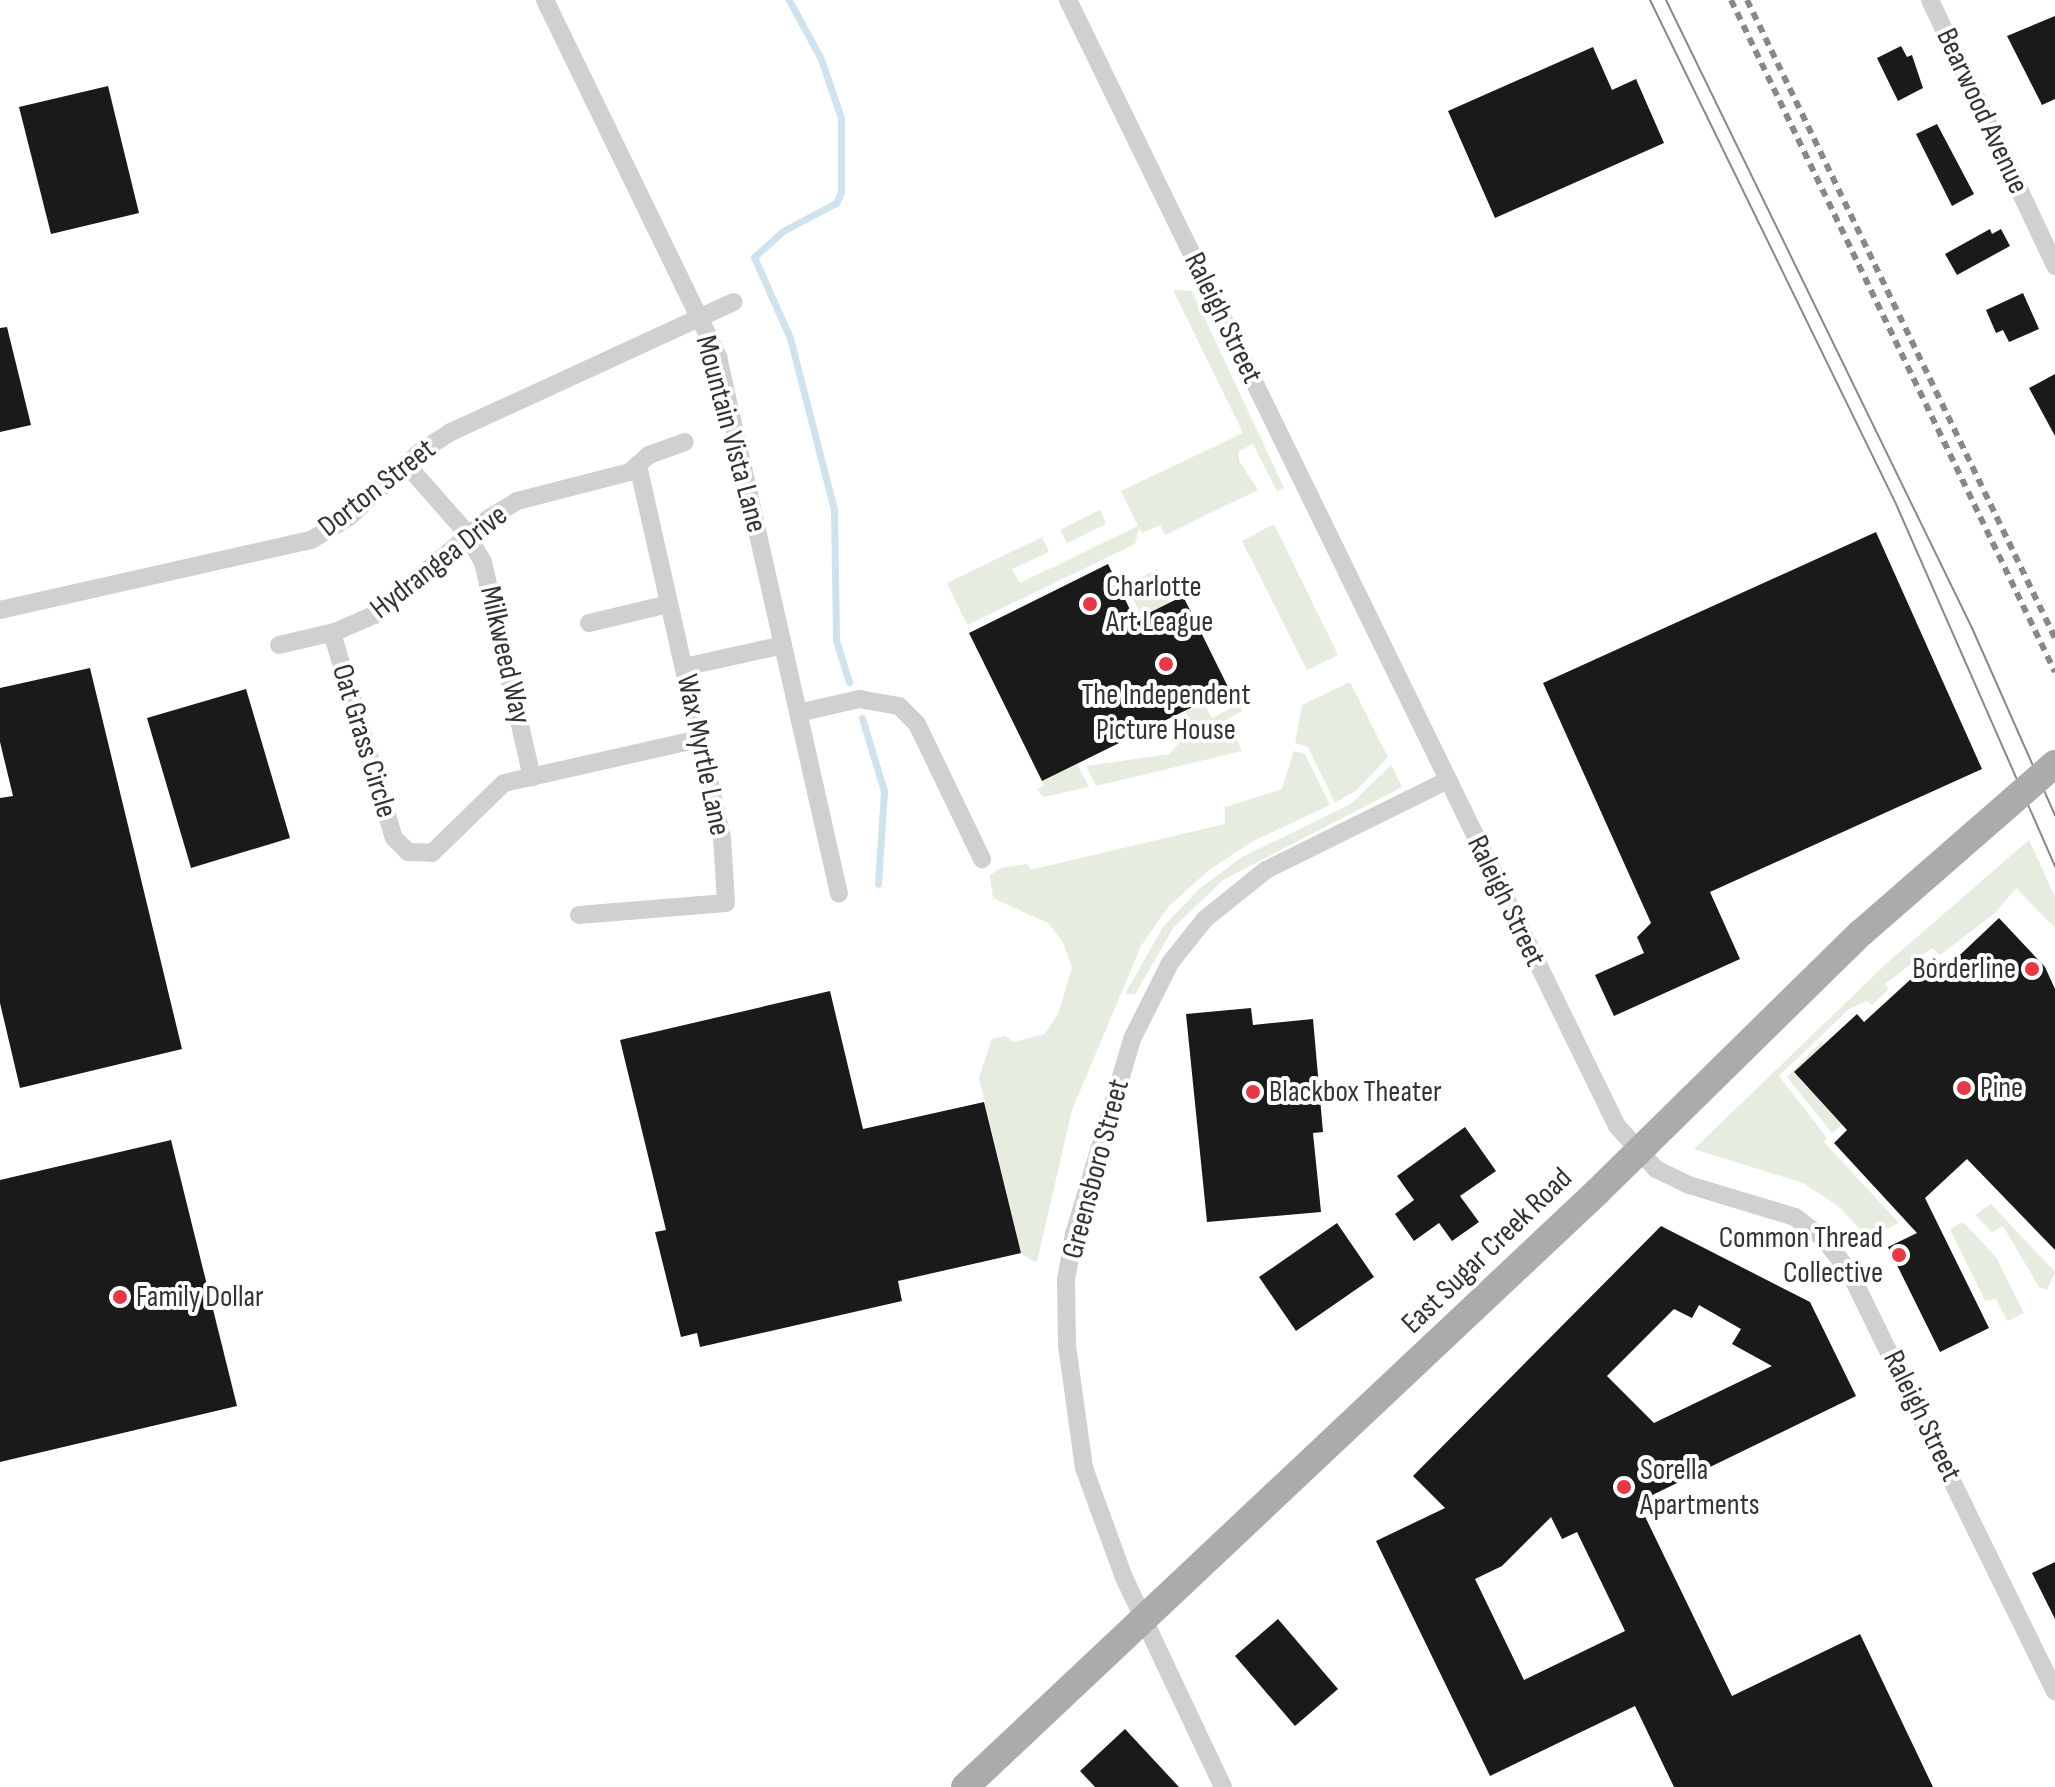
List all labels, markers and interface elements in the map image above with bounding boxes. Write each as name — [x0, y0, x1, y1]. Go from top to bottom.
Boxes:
street label: Bearwood Avenue — [1928, 23, 2036, 199]
street label: Raleigh Street — [1176, 247, 1270, 389]
street label: Mountain Vista Lane — [687, 332, 775, 536]
street label: Dorton Street — [311, 431, 443, 545]
street label: Hydrangea Drive — [363, 497, 515, 627]
place label: Charlotte Art League — [1106, 569, 1213, 640]
street label: Milkweed Way — [472, 583, 538, 727]
marker: Charlotte Art League — [1081, 595, 1099, 613]
marker: The Independent Picture House — [1157, 655, 1175, 673]
street label: Oat Grass Circle — [324, 660, 404, 822]
street label: Wax Myrtle Lane — [668, 671, 738, 839]
place label: The Independent Picture House — [1081, 677, 1251, 748]
street label: Raleigh Street — [1459, 830, 1553, 972]
place label: Borderline — [1912, 951, 2016, 987]
marker: Borderline — [2023, 960, 2041, 978]
place label: Pine — [1980, 1070, 2023, 1106]
place label: Blackbox Theater — [1269, 1074, 1442, 1110]
street label: Greensboro Street — [1055, 1075, 1137, 1263]
marker: Pine — [1955, 1079, 1973, 1097]
marker: Blackbox Theater — [1244, 1083, 1262, 1101]
street label: East Sugar Creek Road — [1394, 1161, 1580, 1341]
place label: Common Thread Collective — [1719, 1220, 1883, 1290]
marker: Common Thread Collective — [1890, 1246, 1908, 1264]
place label: Family Dollar — [136, 1279, 264, 1315]
marker: Family Dollar — [111, 1288, 129, 1306]
street label: Raleigh Street — [1875, 1345, 1969, 1487]
place label: Sorella Apartments — [1640, 1452, 1760, 1522]
marker: Sorella Apartments — [1615, 1478, 1633, 1496]

